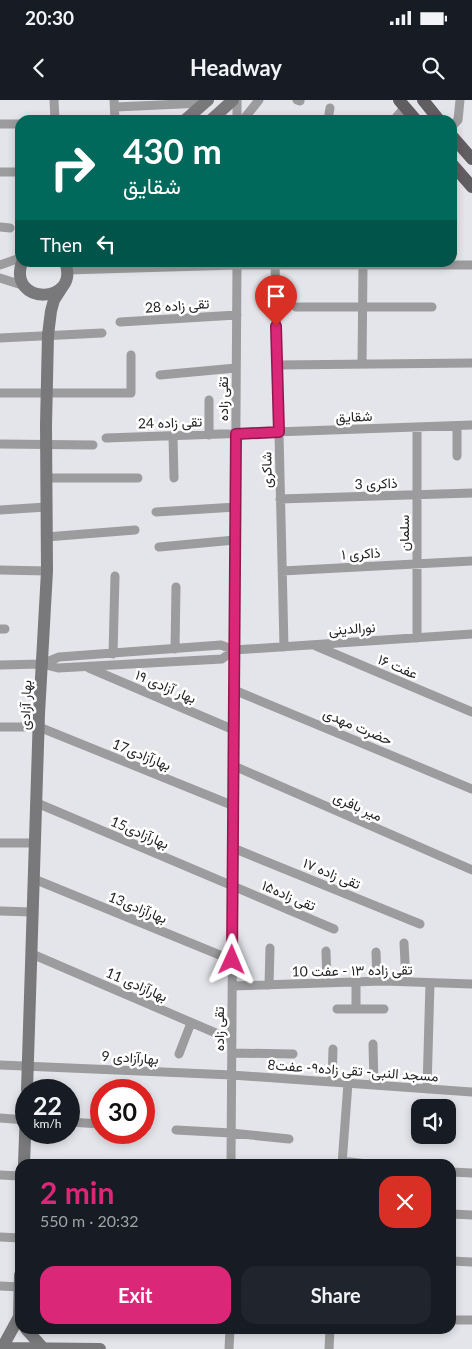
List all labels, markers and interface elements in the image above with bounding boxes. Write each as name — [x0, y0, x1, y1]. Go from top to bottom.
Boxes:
text: 20:30 — [25, 6, 74, 29]
icon: back — [25, 54, 53, 82]
text: Headway — [190, 54, 282, 81]
icon: search — [419, 54, 447, 82]
text: 430 m — [123, 129, 222, 171]
icon: right — [40, 135, 105, 200]
text: شقایق — [123, 172, 181, 199]
icon: left — [92, 230, 120, 258]
text: Then — [40, 233, 82, 256]
pin — [255, 275, 297, 326]
icon: arrive — [262, 282, 290, 310]
street label: تقی زاده 28 — [144, 294, 210, 317]
street label: تقی زاده — [214, 376, 232, 421]
street label: شقایق — [335, 407, 373, 426]
street label: تقی زاده 24 — [138, 412, 203, 433]
street label: شاکری — [257, 452, 276, 488]
street label: ذاکری 3 — [354, 474, 398, 493]
street label: سلمان — [395, 515, 413, 551]
street label: ذاکری ۱ — [341, 543, 381, 564]
street label: نورالدینی — [328, 618, 376, 639]
street label: عفت ۱۶ — [375, 650, 421, 682]
street label: بهار آزادی ۱۹ — [133, 666, 199, 707]
street label: بهار آزادی — [16, 680, 35, 730]
street label: حضرت مهدی — [321, 704, 395, 749]
street label: بهارآزادی17 — [110, 735, 174, 774]
street label: میر بافری — [331, 788, 385, 825]
street label: بهارآزادی15 — [108, 812, 172, 853]
street label: تقی زاده ۱۷ — [300, 854, 364, 893]
street label: تقی زاده۱۵ — [259, 876, 319, 915]
street label: بهارآزادی13 — [106, 888, 170, 927]
position arrow — [205, 933, 257, 985]
street label: تقی زاده ۱۳ - عفت 10 — [291, 960, 413, 981]
street label: بهارآزادی 11 — [103, 963, 170, 1006]
street label: تقی زاده — [210, 1006, 228, 1051]
street label: بهارآزادی 9 — [101, 1047, 159, 1068]
street label: مسجد النبی- تقی زاده۹- عفت8 — [267, 1056, 439, 1085]
speed limit sign: 30 — [90, 1079, 155, 1144]
text: 22 — [33, 1090, 62, 1120]
map controls — [411, 1099, 456, 1144]
button: sound — [411, 1099, 456, 1144]
text: km/h — [33, 1116, 62, 1131]
text: 2 min — [40, 1174, 114, 1210]
button: close — [379, 1176, 431, 1228]
text: 550 m · 20:32 — [40, 1211, 139, 1230]
button: Exit — [40, 1266, 231, 1324]
button: Share — [241, 1266, 431, 1324]

